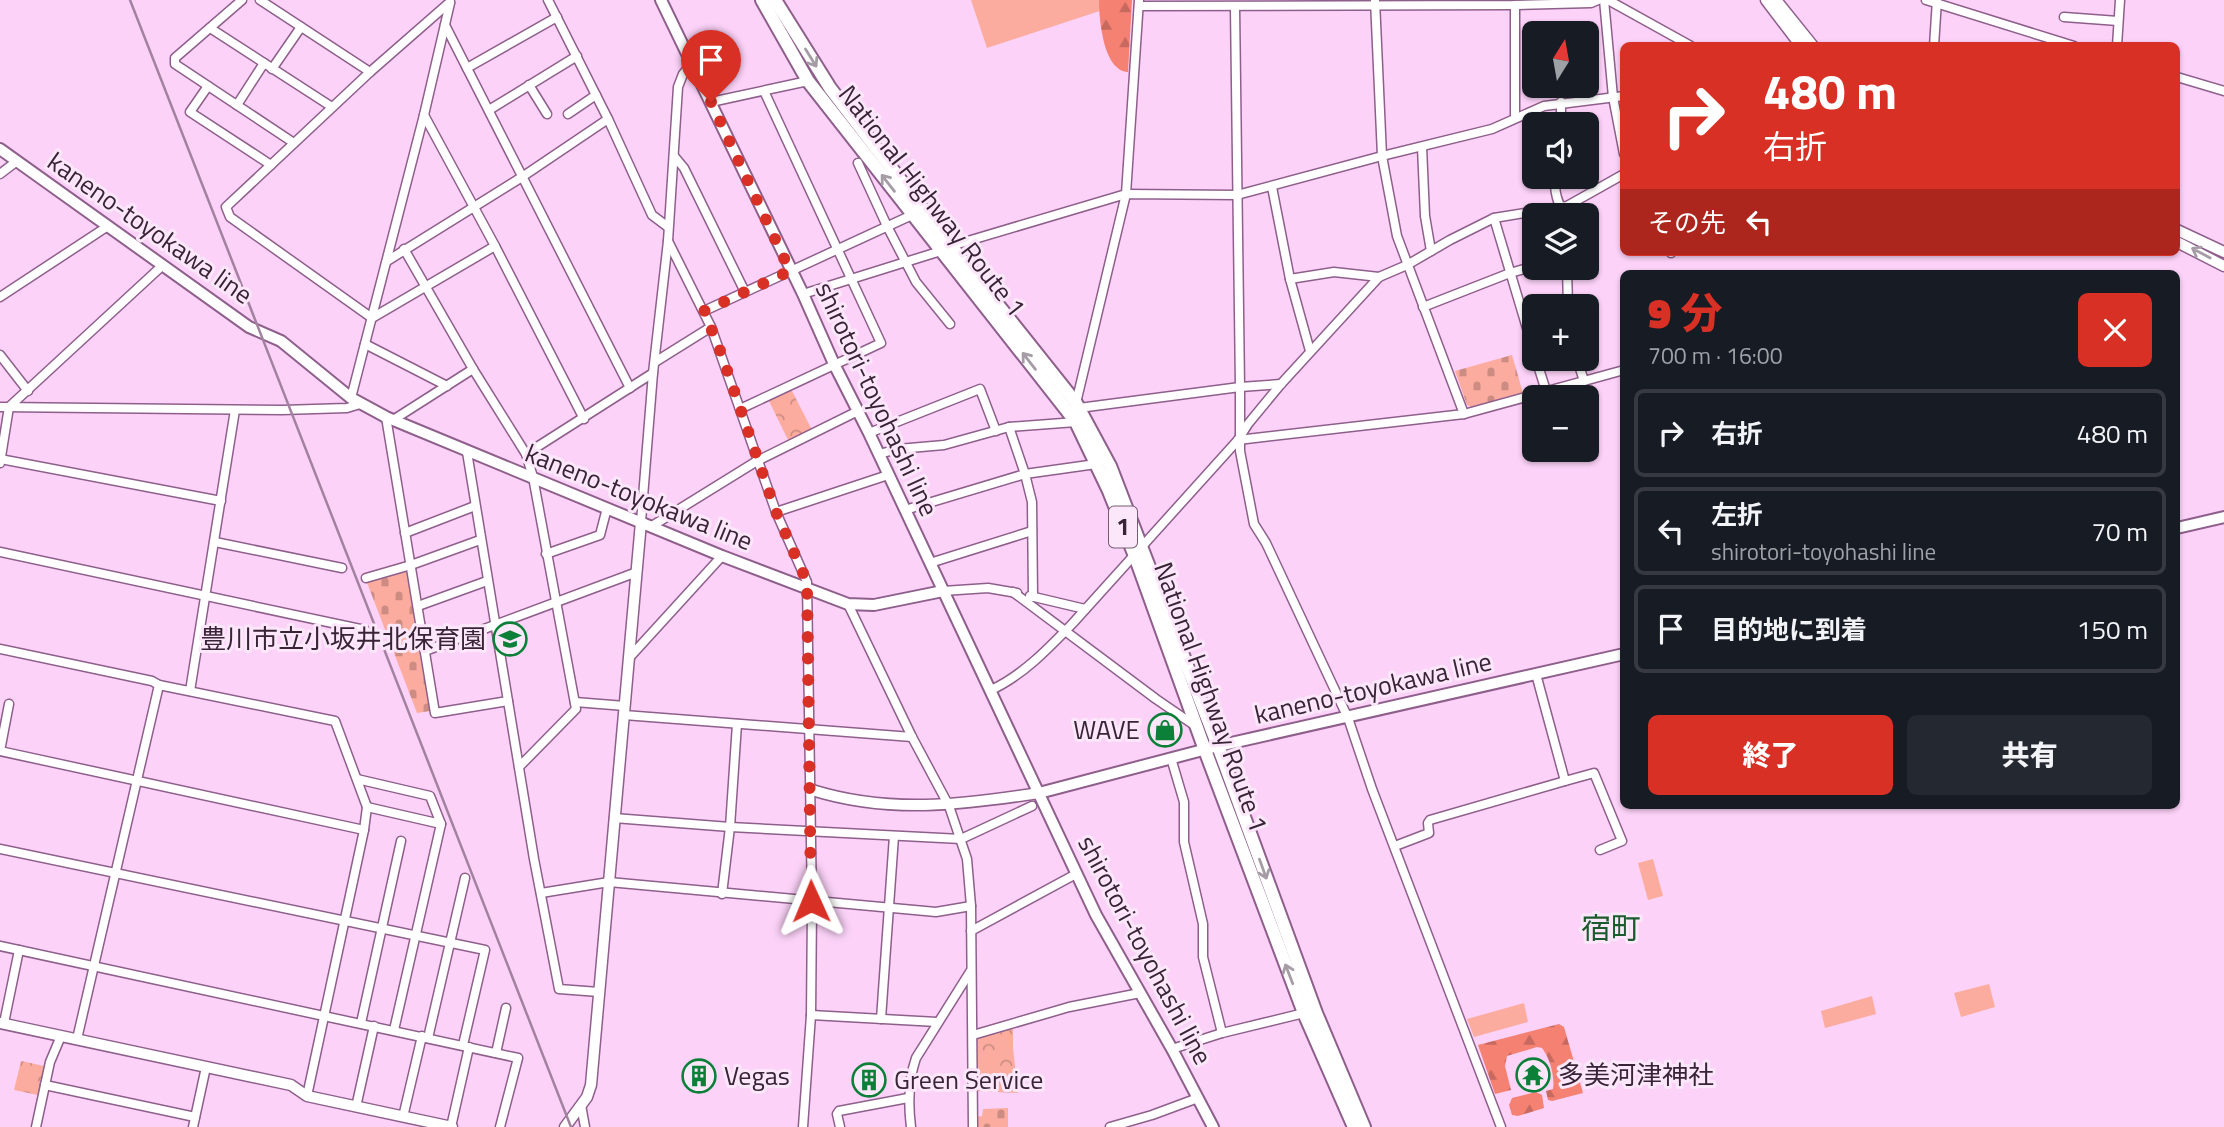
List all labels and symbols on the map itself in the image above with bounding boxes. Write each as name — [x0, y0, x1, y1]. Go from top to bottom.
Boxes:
north arrow — [1522, 21, 1600, 98]
pin — [681, 30, 741, 102]
one-way arrow — [805, 48, 819, 68]
street label: National Highway Route 1 — [829, 76, 1035, 325]
street label: kaneno-toyokawa line — [40, 142, 261, 313]
one-way arrow — [880, 174, 895, 193]
one-way arrow — [2191, 246, 2212, 260]
street label: shirotori-toyohashi line — [806, 275, 949, 522]
one-way arrow — [1022, 353, 1037, 371]
street label: kaneno-toyokawa line — [519, 433, 759, 560]
road number: 1 — [1109, 506, 1137, 548]
street label: National Highway Route 1 — [1144, 556, 1279, 837]
place label: 豊川市立小坂井北保育園 — [200, 619, 486, 658]
school or university icon: 豊川市立小坂井北保育園 — [491, 620, 529, 658]
street label: kaneno-toyokawa line — [1250, 641, 1495, 734]
place label: WAVE — [1073, 710, 1140, 749]
shop icon: WAVE — [1146, 711, 1184, 749]
street label: shirotori-toyohashi line — [1068, 828, 1222, 1071]
one-way arrow — [1258, 858, 1270, 880]
position arrow — [774, 864, 848, 938]
district label: 宿町 — [1581, 905, 1641, 951]
one-way arrow — [1282, 963, 1295, 985]
place label: 多美河津神社 — [1558, 1055, 1714, 1094]
place label: Vegas — [724, 1056, 790, 1095]
temple icon: 多美河津神社 — [1514, 1056, 1552, 1094]
building icon: Vegas — [680, 1057, 718, 1095]
place label: Green Service — [894, 1060, 1043, 1099]
building icon: Green Service — [850, 1061, 888, 1099]

